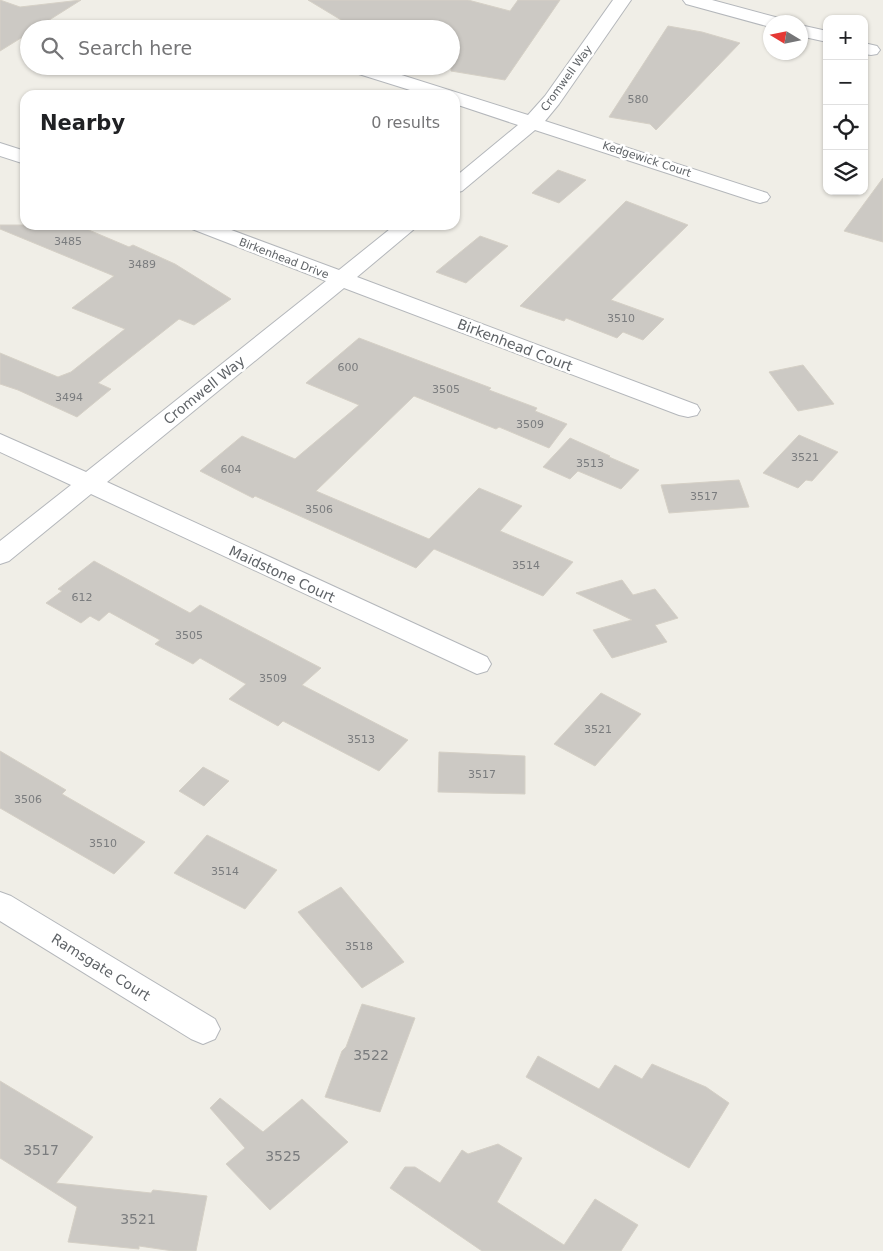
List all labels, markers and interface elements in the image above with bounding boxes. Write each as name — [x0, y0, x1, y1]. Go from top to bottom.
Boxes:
north arrow — [763, 15, 808, 60]
map controls — [823, 15, 868, 195]
button: + — [823, 15, 868, 60]
search box — [20, 20, 460, 75]
icon: search — [38, 34, 66, 62]
text: Search here — [78, 37, 192, 59]
street label: Cromwell Way — [538, 42, 595, 114]
button: − — [823, 60, 868, 105]
house number: 580 — [628, 93, 649, 106]
button: locate — [823, 105, 868, 150]
text: Nearby — [40, 111, 125, 135]
text: 0 results — [371, 113, 440, 132]
street label: Kedgewick Court — [601, 139, 693, 180]
button: layers — [823, 150, 868, 195]
house number: 3485 — [54, 235, 82, 248]
street label: Birkenhead Drive — [237, 235, 331, 282]
house number: 3489 — [128, 258, 156, 271]
house number: 3510 — [607, 312, 635, 325]
street label: Birkenhead Court — [455, 316, 575, 375]
street label: Cromwell Way — [160, 352, 248, 428]
house number: 600 — [338, 361, 359, 374]
house number: 3505 — [432, 383, 460, 396]
house number: 3494 — [55, 391, 83, 404]
house number: 3509 — [516, 418, 544, 431]
house number: 3521 — [791, 451, 819, 464]
house number: 3513 — [576, 457, 604, 470]
house number: 604 — [221, 463, 242, 476]
house number: 3517 — [690, 490, 718, 503]
house number: 3506 — [305, 503, 333, 516]
street label: Maidstone Court — [226, 542, 338, 606]
house number: 3514 — [512, 559, 540, 572]
house number: 612 — [72, 591, 93, 604]
house number: 3505 — [175, 629, 203, 642]
house number: 3509 — [259, 672, 287, 685]
house number: 3521 — [584, 723, 612, 736]
house number: 3513 — [347, 733, 375, 746]
house number: 3517 — [468, 768, 496, 781]
house number: 3506 — [14, 793, 42, 806]
house number: 3510 — [89, 837, 117, 850]
house number: 3514 — [211, 865, 239, 878]
street label: Ramsgate Court — [49, 930, 154, 1004]
house number: 3518 — [345, 940, 373, 953]
house number: 3522 — [353, 1047, 389, 1063]
house number: 3517 — [23, 1142, 59, 1158]
house number: 3525 — [265, 1148, 301, 1164]
house number: 3521 — [120, 1211, 156, 1227]

